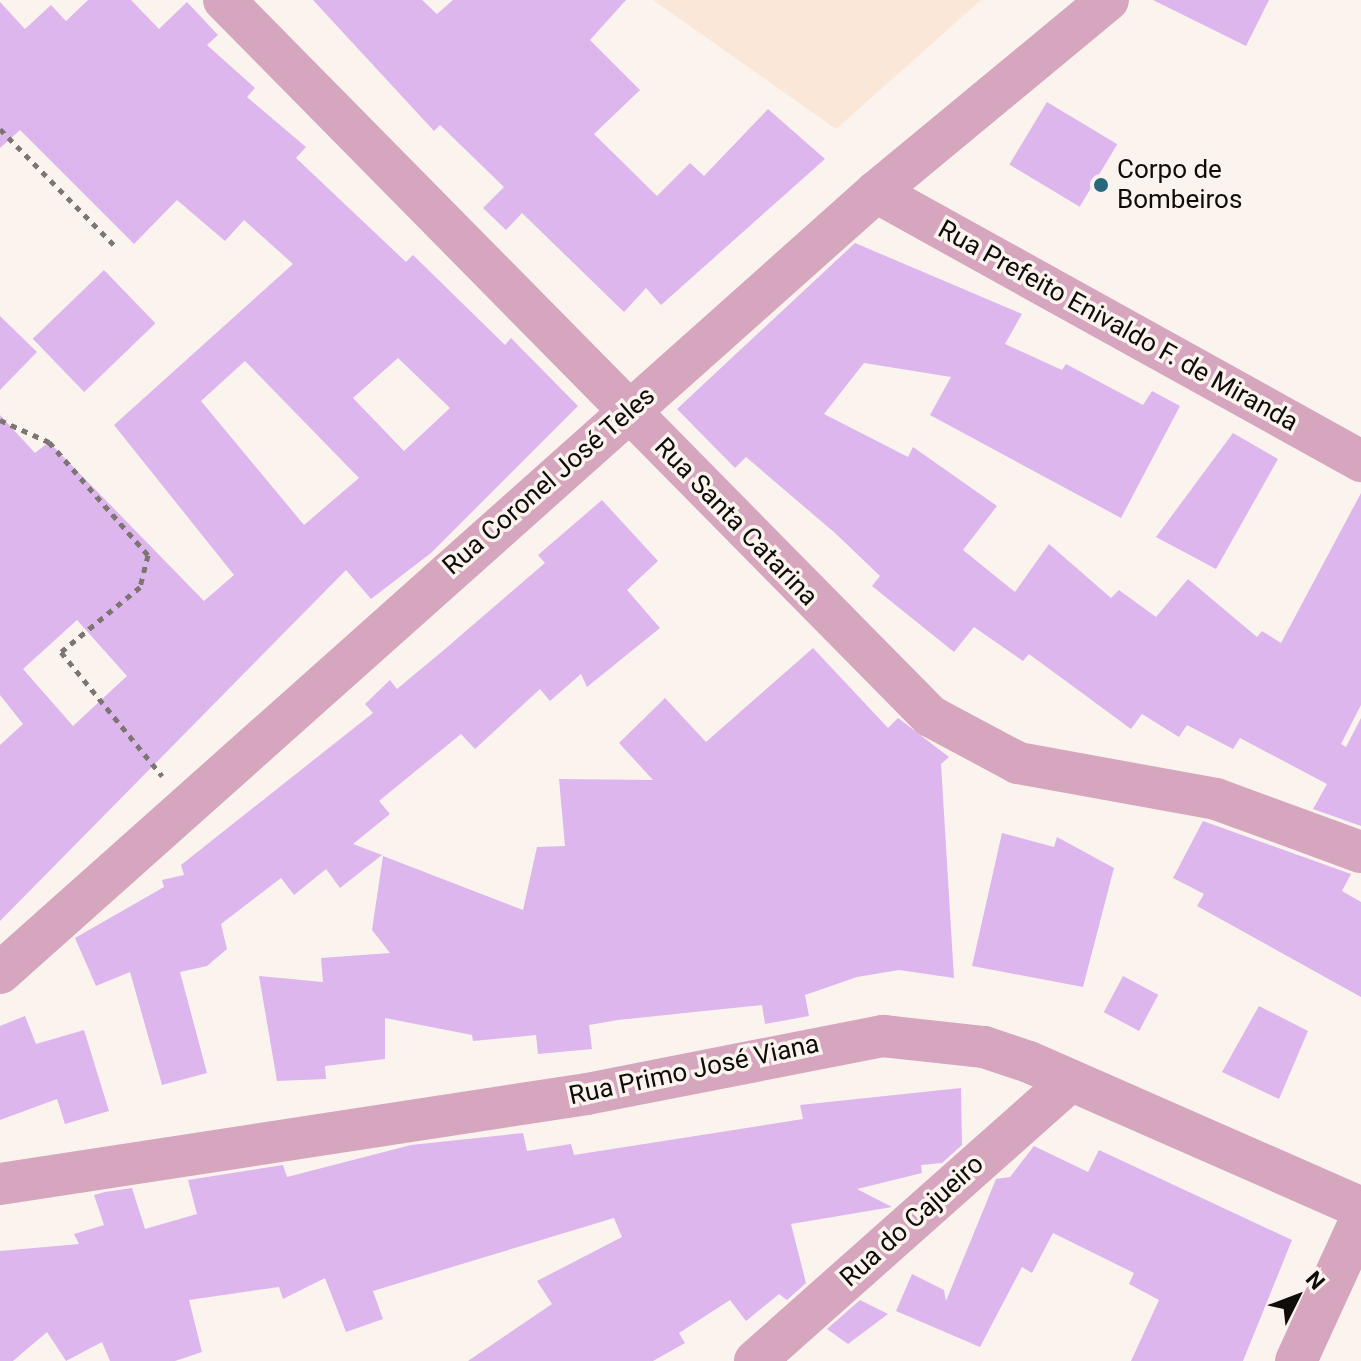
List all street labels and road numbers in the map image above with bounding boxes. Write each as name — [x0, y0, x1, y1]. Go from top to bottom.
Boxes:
street label: Rua Prefeito Enivaldo F. de Miranda — [933, 214, 1303, 438]
street label: Rua Coronel José Teles — [436, 380, 662, 582]
street label: Rua Santa Catarina — [648, 432, 824, 612]
street label: Rua Primo José Viana — [566, 1028, 822, 1112]
street label: Rua do Cajueiro — [834, 1149, 990, 1293]

